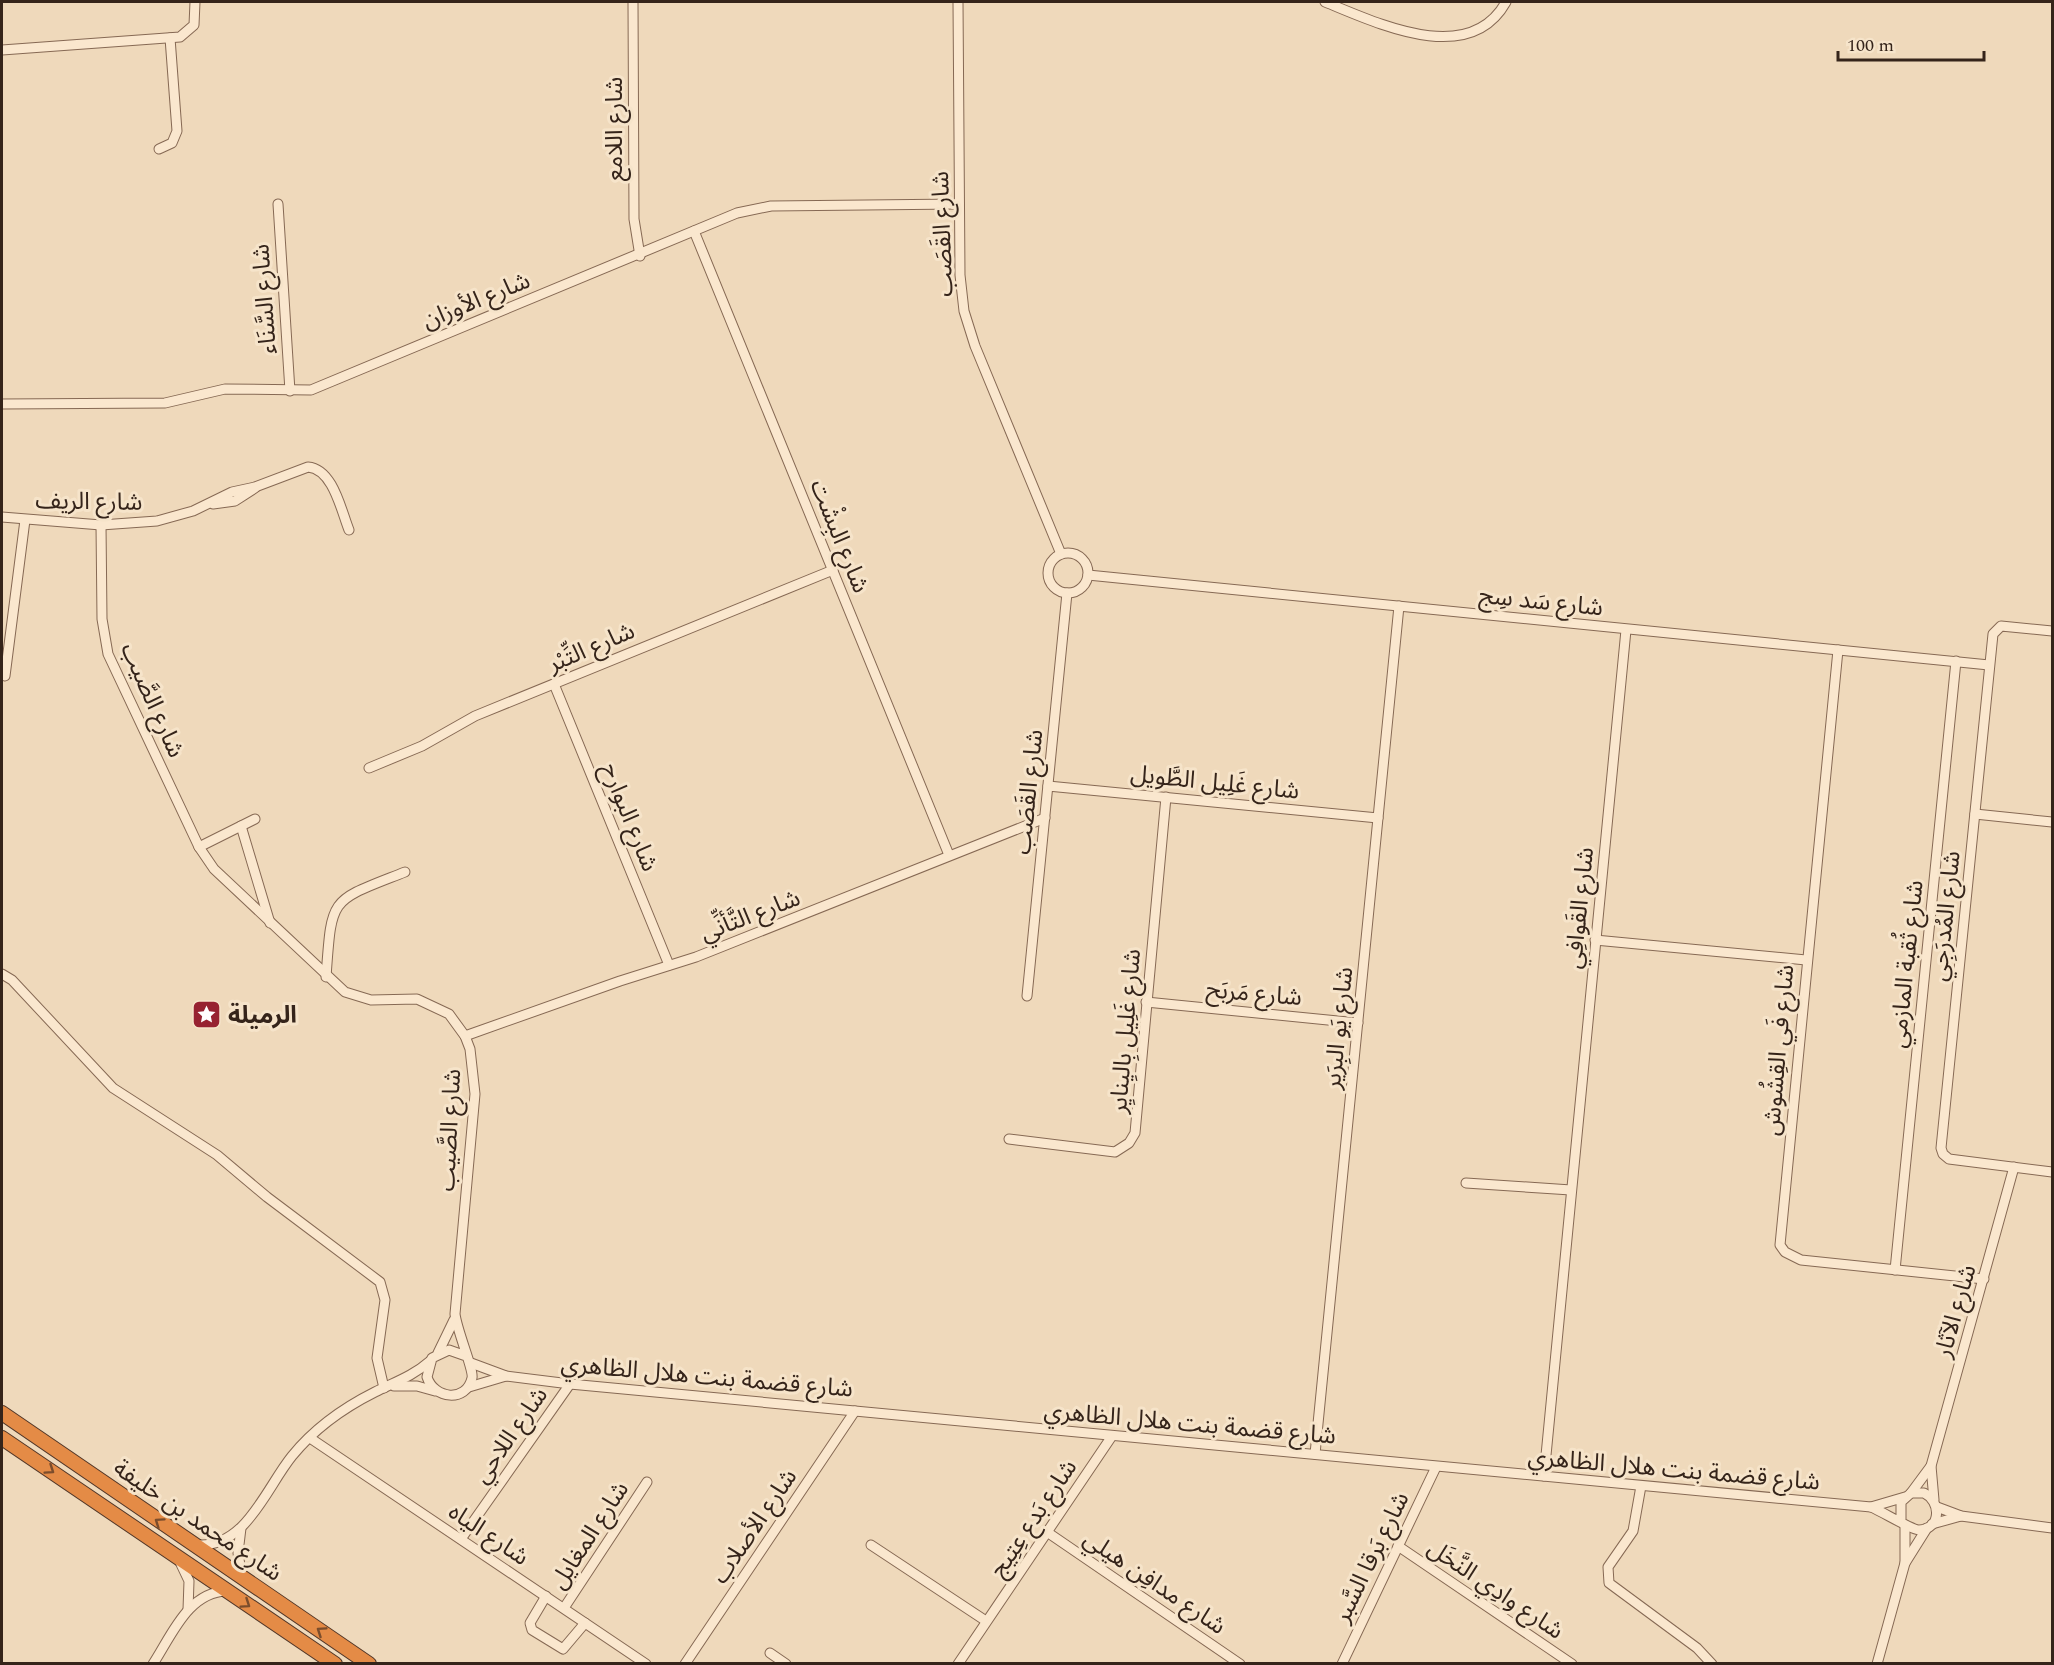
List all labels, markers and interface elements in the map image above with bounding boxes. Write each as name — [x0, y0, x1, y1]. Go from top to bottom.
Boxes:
scale bar — [1838, 24, 1984, 62]
text: 100 m — [1847, 32, 1894, 59]
street label: شارع اللامع — [597, 77, 633, 181]
street label: شارع القَصَب — [923, 171, 963, 297]
street label: شارع السَّنَاء — [243, 243, 287, 355]
street label: شارع الأوزان — [417, 263, 536, 339]
street label: شارع البِشْت — [800, 474, 878, 599]
street label: شارع الريف — [35, 483, 143, 521]
street label: شارع سَد سِج — [1477, 578, 1605, 626]
street label: شارع التِّبْر — [541, 613, 641, 683]
street label: شارع الصَّيب — [111, 637, 193, 764]
street label: شارع القَصَب — [1005, 728, 1053, 856]
street label: شارع غَلِيل الطَّويل — [1129, 756, 1301, 810]
street label: شارع البوارح — [591, 758, 667, 877]
street label: شارع القَوافِي — [1556, 846, 1604, 971]
street label: شارع المُدرَجِي — [1921, 849, 1971, 983]
street label: شارع التَّأنِّي — [694, 878, 806, 952]
street label: شارع ثُقبة المازمي — [1878, 878, 1934, 1050]
street label: شارع غَلِيل بِاليِنايِر — [1101, 947, 1151, 1116]
street label: شارع فَي القِشُوش — [1753, 963, 1804, 1137]
street label: شارع يَو البِرَير — [1315, 965, 1363, 1092]
street label: شارع مَربَح — [1204, 972, 1303, 1016]
place label: الرميلة — [228, 998, 297, 1034]
place icon: الرميلة — [191, 999, 223, 1031]
street label: شارع الصَّيب — [429, 1068, 471, 1192]
street label: شارع الآثار — [1925, 1260, 1986, 1363]
street label: شارع قضمة بنت هلال الظاهري — [559, 1346, 854, 1408]
street label: شارع اللاحي — [464, 1380, 557, 1491]
street label: شارع قضمة بنت هلال الظاهري — [1042, 1393, 1337, 1455]
street label: شارع قضمة بنت هلال الظاهري — [1526, 1439, 1821, 1501]
street label: شارع محمد بن خليفة — [106, 1451, 289, 1591]
street label: شارع بَدع عِتِيج — [981, 1452, 1087, 1585]
street label: شارع الأصلاب — [703, 1462, 807, 1591]
one-way arrow — [44, 1463, 54, 1475]
street label: شارع المغايل — [541, 1474, 638, 1597]
street label: شارع بَرقا السَّبر — [1324, 1486, 1419, 1630]
street label: شارع الياه — [441, 1495, 536, 1575]
one-way arrow — [155, 1518, 166, 1529]
street label: شارع مدافِن هيلي — [1076, 1522, 1233, 1644]
street label: شارع وادِي النَّخَل — [1420, 1531, 1571, 1649]
one-way arrow — [240, 1596, 250, 1608]
one-way arrow — [317, 1627, 328, 1638]

